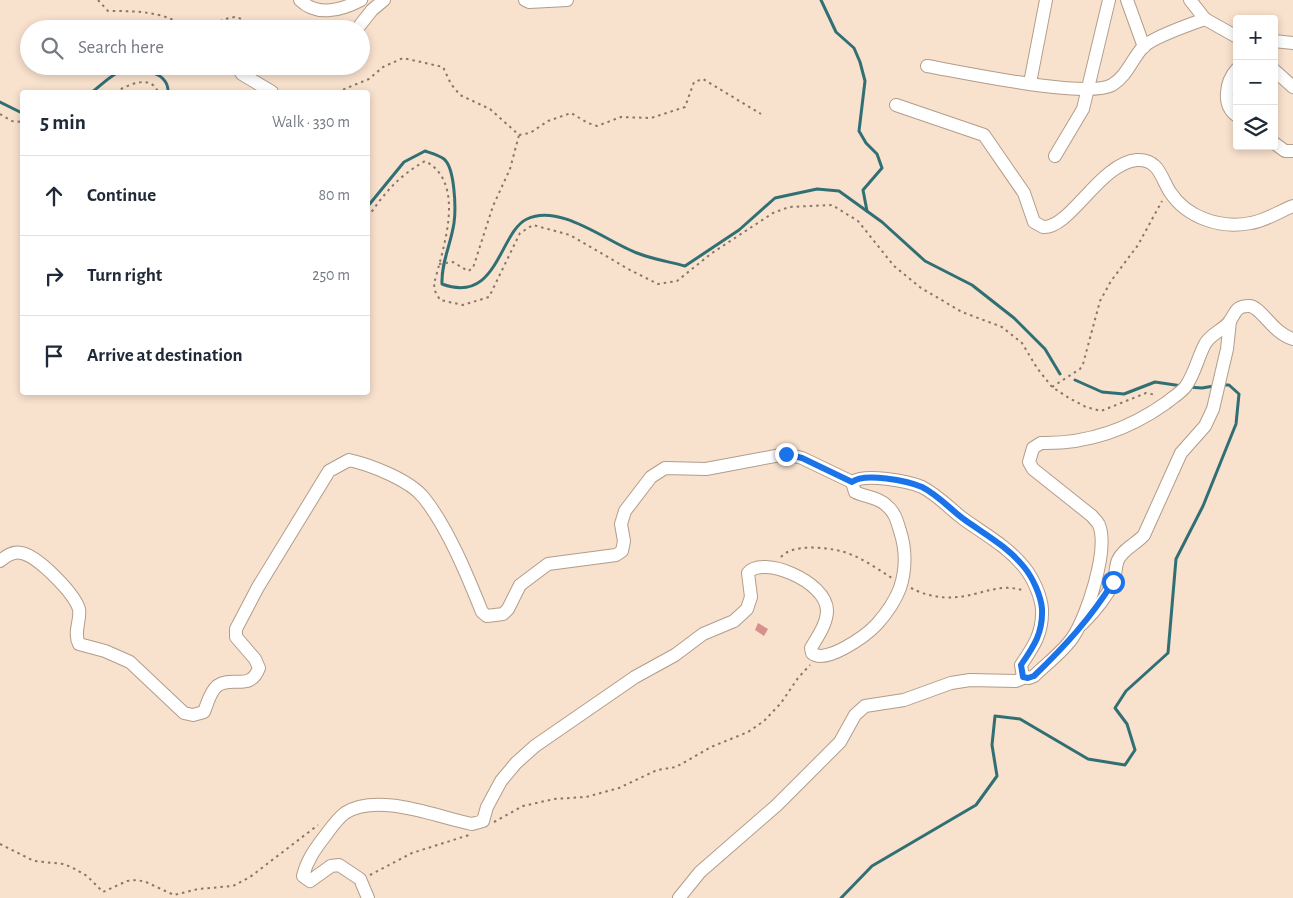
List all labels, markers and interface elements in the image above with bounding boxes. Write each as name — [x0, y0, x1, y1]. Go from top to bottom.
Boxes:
map controls — [1233, 15, 1278, 150]
button: + — [1233, 15, 1278, 60]
search box — [20, 20, 370, 75]
icon: search — [38, 34, 66, 62]
text: Search here — [78, 38, 164, 57]
button: − — [1233, 60, 1278, 105]
button: layers — [1233, 105, 1278, 150]
text: 5 min — [40, 112, 86, 133]
text: Walk · 330 m — [272, 114, 350, 130]
icon: ahead — [40, 182, 68, 210]
text: Continue — [87, 186, 156, 205]
text: 80 m — [319, 187, 350, 203]
icon: right — [40, 262, 68, 290]
text: Turn right — [87, 266, 162, 285]
text: 250 m — [312, 267, 350, 283]
icon: arrive — [40, 342, 68, 370]
text: Arrive at destination — [87, 346, 243, 365]
route end — [775, 443, 798, 466]
route start — [1102, 571, 1125, 594]

